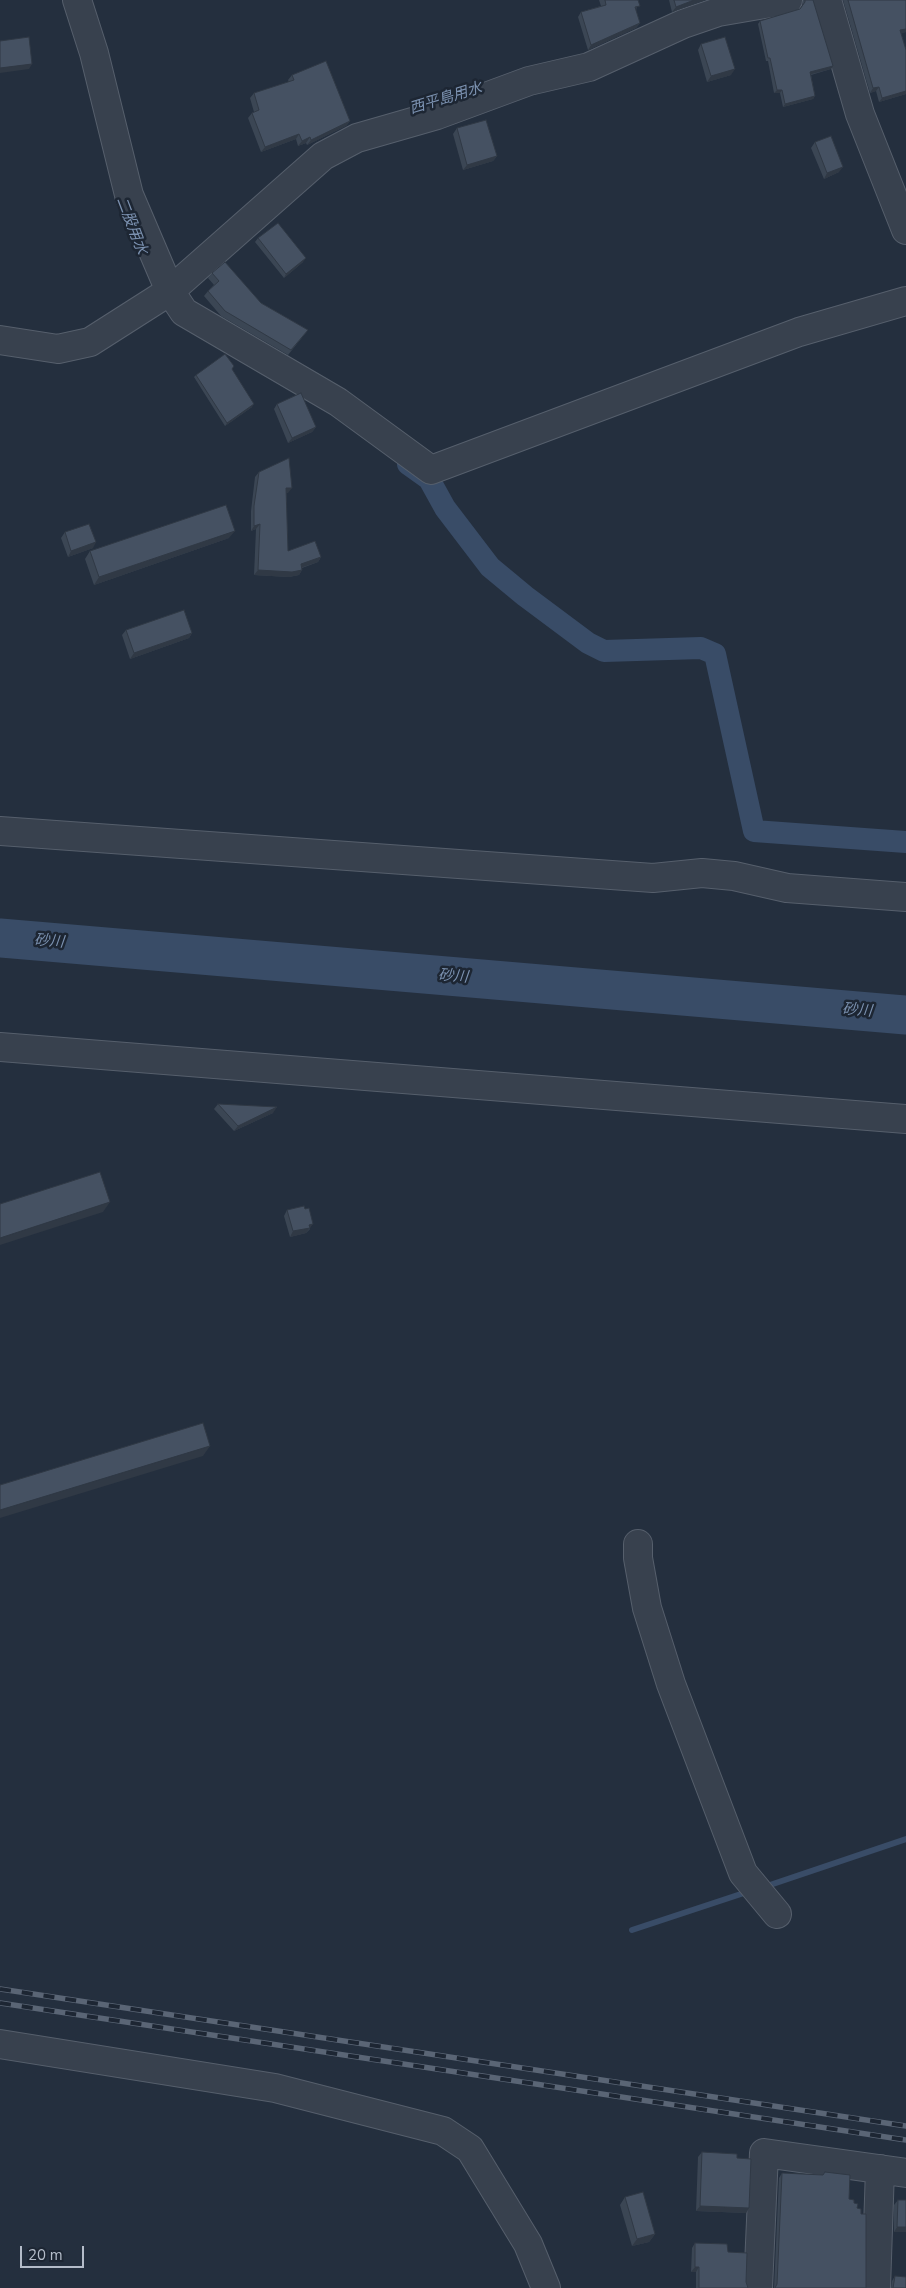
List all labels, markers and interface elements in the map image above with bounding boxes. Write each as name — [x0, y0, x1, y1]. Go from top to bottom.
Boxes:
water label: 西平島用水 — [408, 79, 484, 119]
water label: 二股用水 — [112, 195, 150, 257]
water label: 砂川 — [33, 932, 65, 952]
water label: 砂川 — [437, 967, 469, 987]
water label: 砂川 — [841, 1001, 873, 1021]
scale bar — [22, 2236, 86, 2268]
text: 20 m — [28, 2245, 63, 2265]

